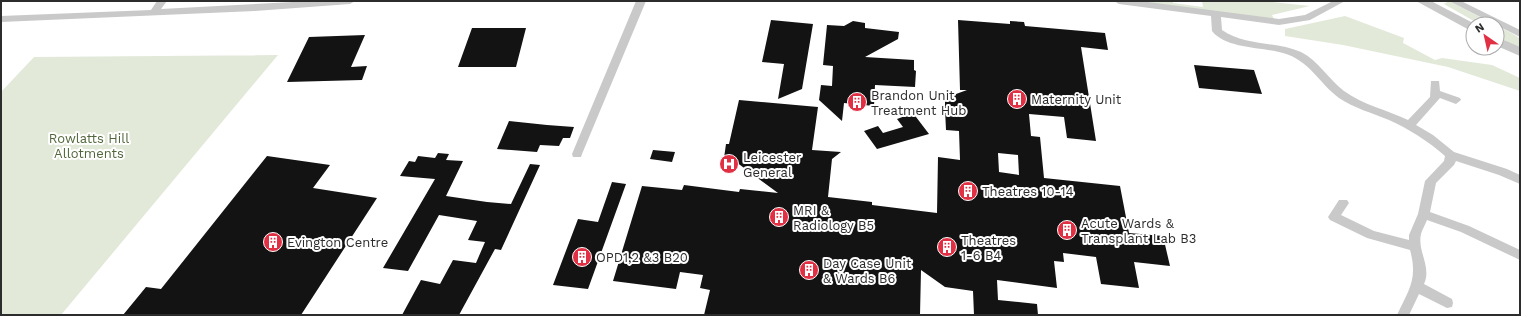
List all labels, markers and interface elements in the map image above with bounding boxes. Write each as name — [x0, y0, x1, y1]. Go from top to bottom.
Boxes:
north arrow — [1465, 16, 1505, 56]
text: N — [1473, 20, 1487, 36]
place label: Brandon Unit Treatment Hub — [871, 88, 966, 118]
building icon: Maternity Unit — [1006, 88, 1028, 110]
building icon: Brandon Unit Treatment Hub — [846, 91, 868, 113]
place label: Maternity Unit — [1031, 92, 1122, 107]
park label: Rowlatts Hill Allotments — [49, 131, 129, 161]
place label: Leicester General — [743, 150, 801, 180]
hospital icon: Leicester General — [718, 153, 740, 175]
building icon: Theatres 10-14 — [957, 180, 979, 202]
place label: Theatres 10-14 — [982, 184, 1074, 199]
place label: MRI & Radiology B5 — [793, 203, 874, 233]
building icon: MRI & Radiology B5 — [768, 206, 790, 228]
place label: Acute Wards & Transplant Lab B3 — [1081, 216, 1196, 246]
building icon: Acute Wards & Transplant Lab B3 — [1056, 219, 1078, 241]
building icon: Evington Centre — [262, 231, 284, 253]
place label: Theatres 1-6 B4 — [961, 233, 1016, 263]
place label: Evington Centre — [287, 235, 388, 250]
building icon: Theatres 1-6 B4 — [936, 236, 958, 258]
building icon: OPD1,2 &3 B20 — [571, 246, 593, 268]
place label: OPD1,2 &3 B20 — [596, 250, 688, 265]
place label: Day Case Unit & Wards B6 — [823, 256, 912, 286]
building icon: Day Case Unit & Wards B6 — [798, 259, 820, 281]

